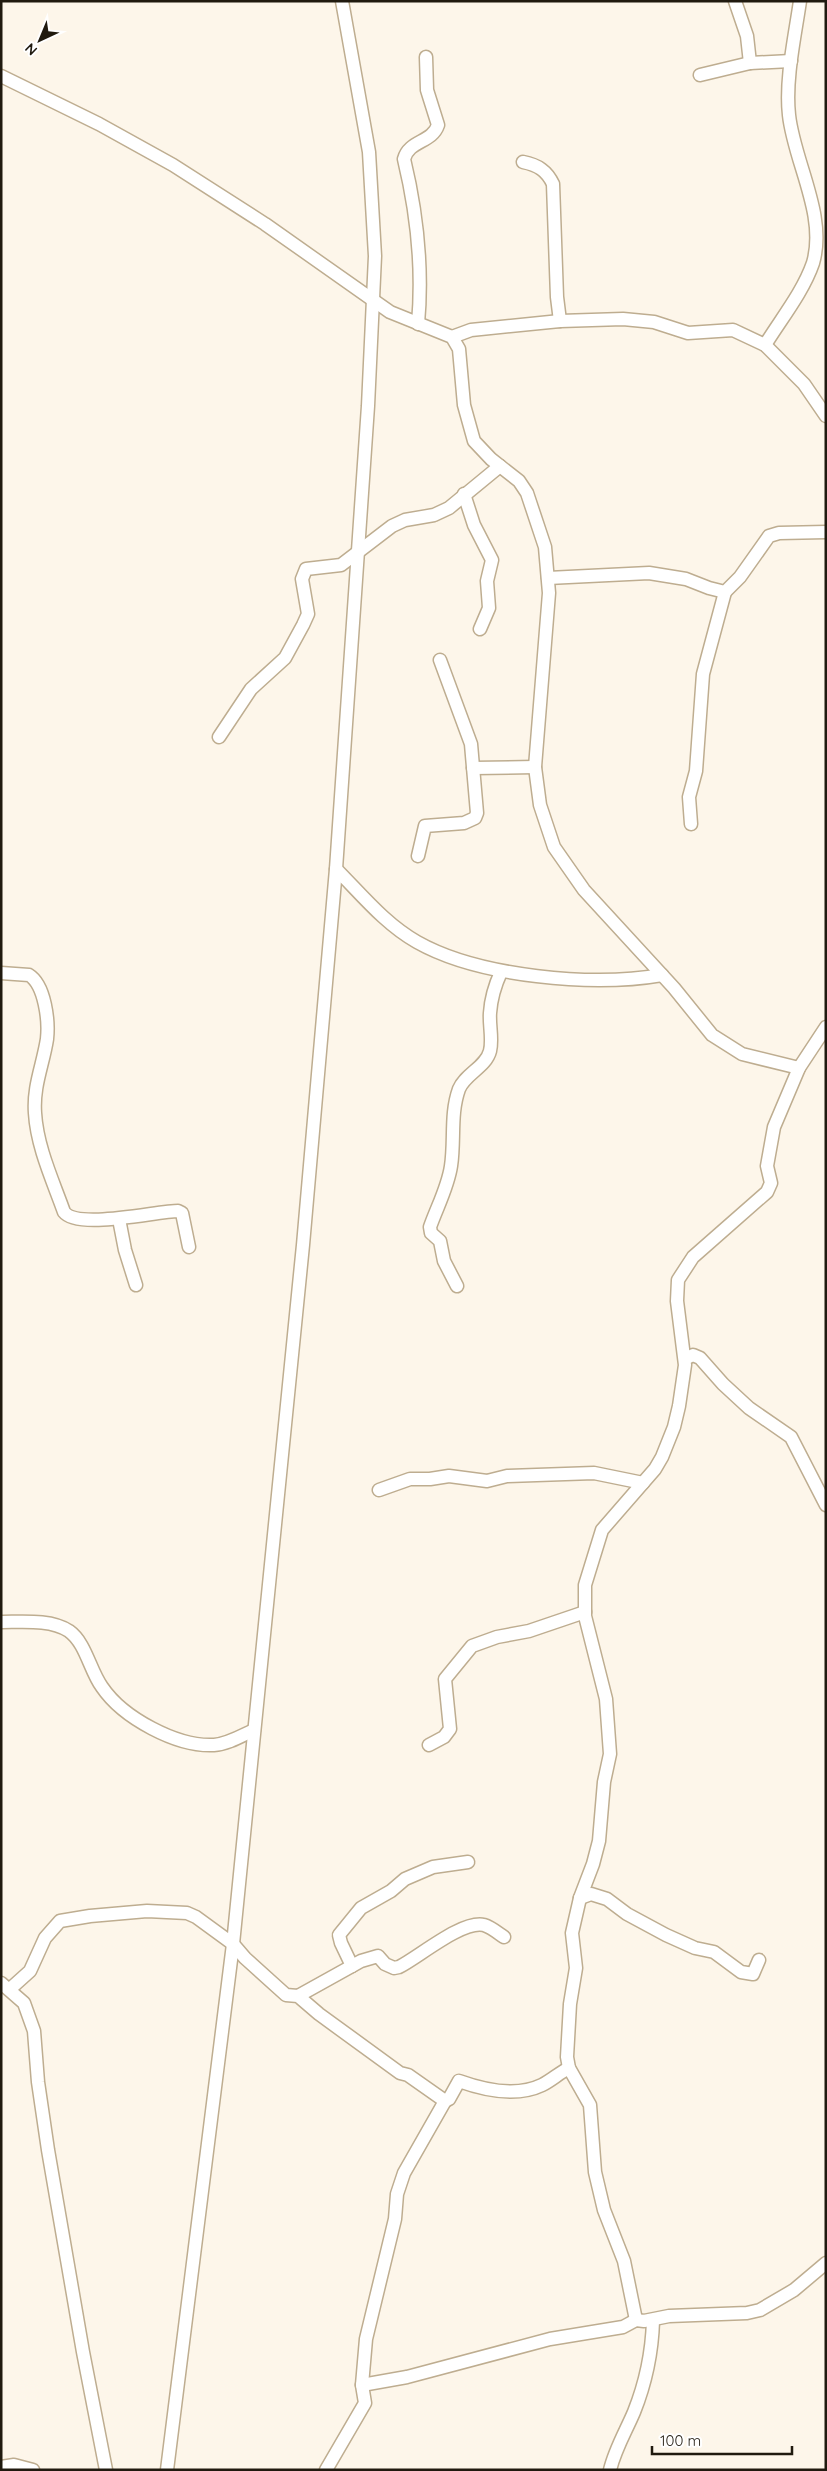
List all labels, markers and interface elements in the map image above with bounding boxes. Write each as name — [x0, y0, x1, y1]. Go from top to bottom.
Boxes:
north arrow — [15, 15, 65, 65]
text: N — [21, 39, 41, 59]
scale bar — [652, 2424, 792, 2456]
text: 100 m — [660, 2431, 701, 2450]

